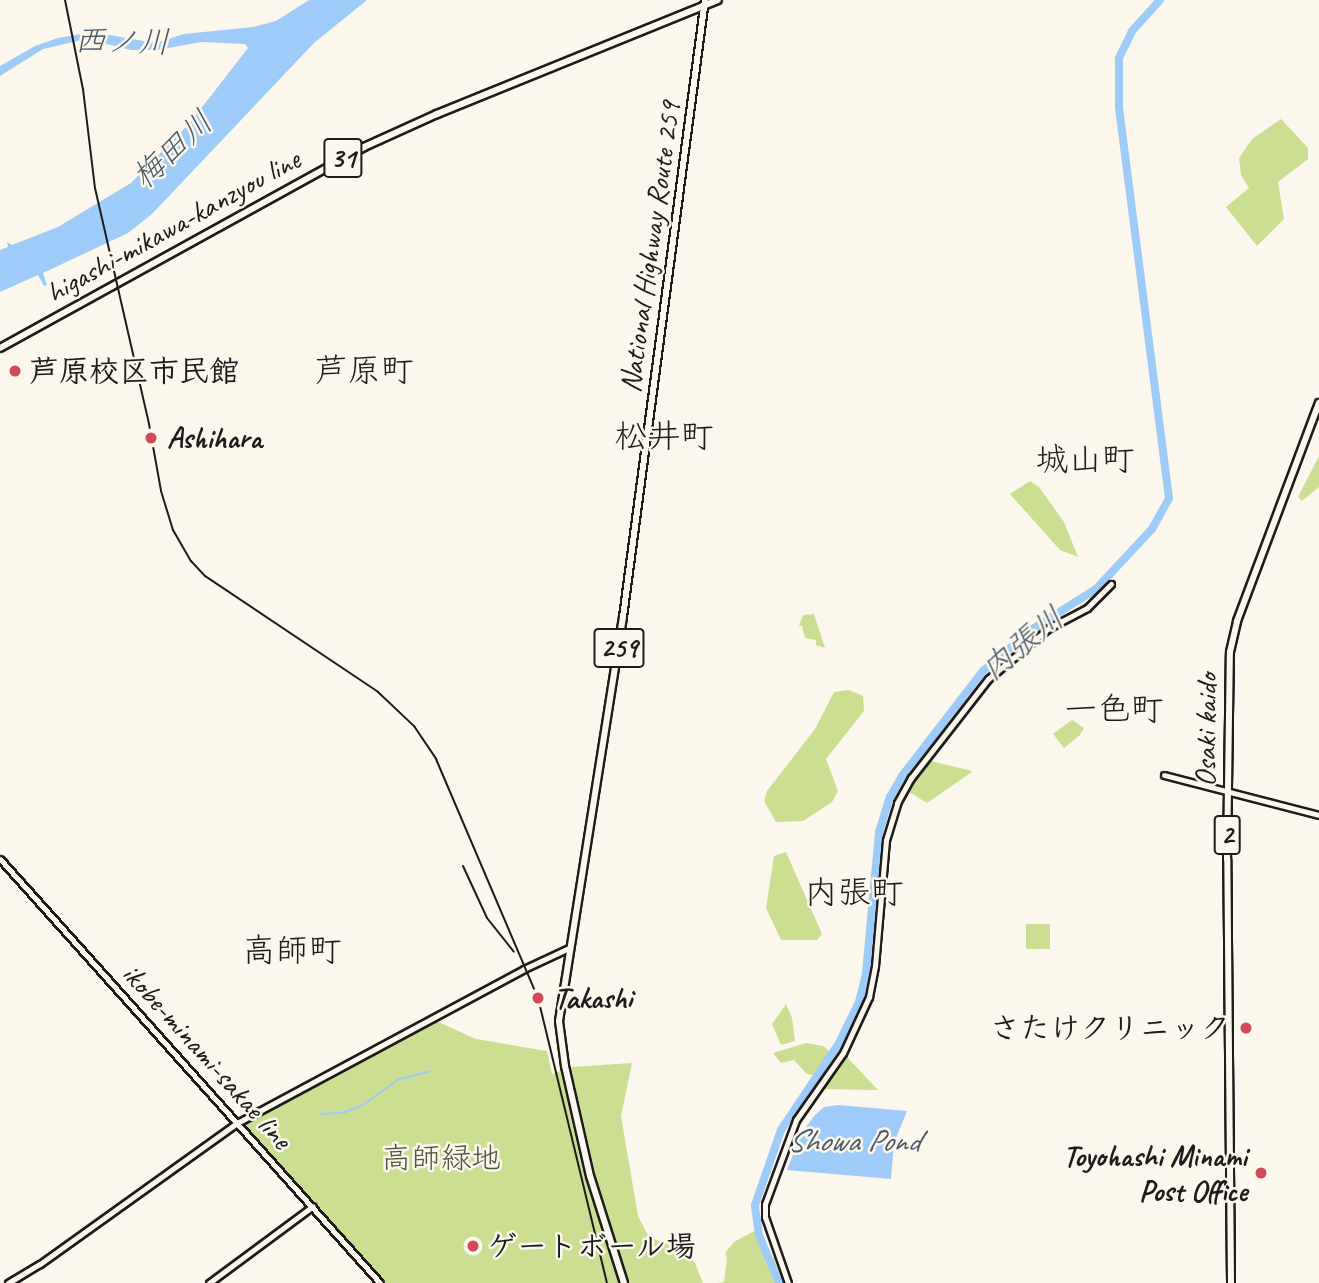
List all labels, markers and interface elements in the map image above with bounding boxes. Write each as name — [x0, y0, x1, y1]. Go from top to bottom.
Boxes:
water label: 西ノ川 — [74, 22, 170, 62]
street label: National Highway Route 259 — [612, 99, 688, 395]
water label: 梅田川 — [125, 103, 221, 197]
road number: 31 — [322, 134, 364, 182]
street label: higashi-mikawa-kanzyou line — [40, 141, 306, 311]
district label: 芦原町 — [315, 351, 413, 391]
place label: 芦原校区市民館 — [29, 353, 239, 389]
marker: 芦原校区市民館 — [7, 363, 23, 379]
district label: 松井町 — [615, 417, 713, 457]
place label: Ashihara — [167, 420, 262, 456]
marker: Ashihara — [141, 428, 161, 448]
district label: 城山町 — [1036, 440, 1134, 480]
water label: 内張川 — [974, 599, 1072, 689]
road number: 259 — [593, 624, 645, 672]
street label: Osaki kaido — [1187, 672, 1225, 788]
district label: 一色町 — [1065, 690, 1163, 730]
road number: 2 — [1213, 810, 1241, 860]
district label: 内張町 — [805, 873, 903, 913]
district label: 高師町 — [243, 931, 341, 971]
street label: ikobe-minami-sakae line — [114, 956, 300, 1156]
place label: Takashi — [554, 980, 632, 1016]
marker: Takashi — [528, 988, 548, 1008]
place label: さたけクリニック — [990, 1010, 1230, 1046]
marker: さたけクリニック — [1236, 1018, 1256, 1038]
water label: Showa Pond — [787, 1122, 919, 1160]
place label: Toyohashi Minami Post Office — [1062, 1138, 1247, 1208]
park label: 高師緑地 — [381, 1140, 501, 1176]
marker: Toyohashi Minami Post Office — [1253, 1165, 1269, 1181]
place label: ゲートボール場 — [487, 1228, 697, 1264]
marker: ゲートボール場 — [465, 1238, 481, 1254]

